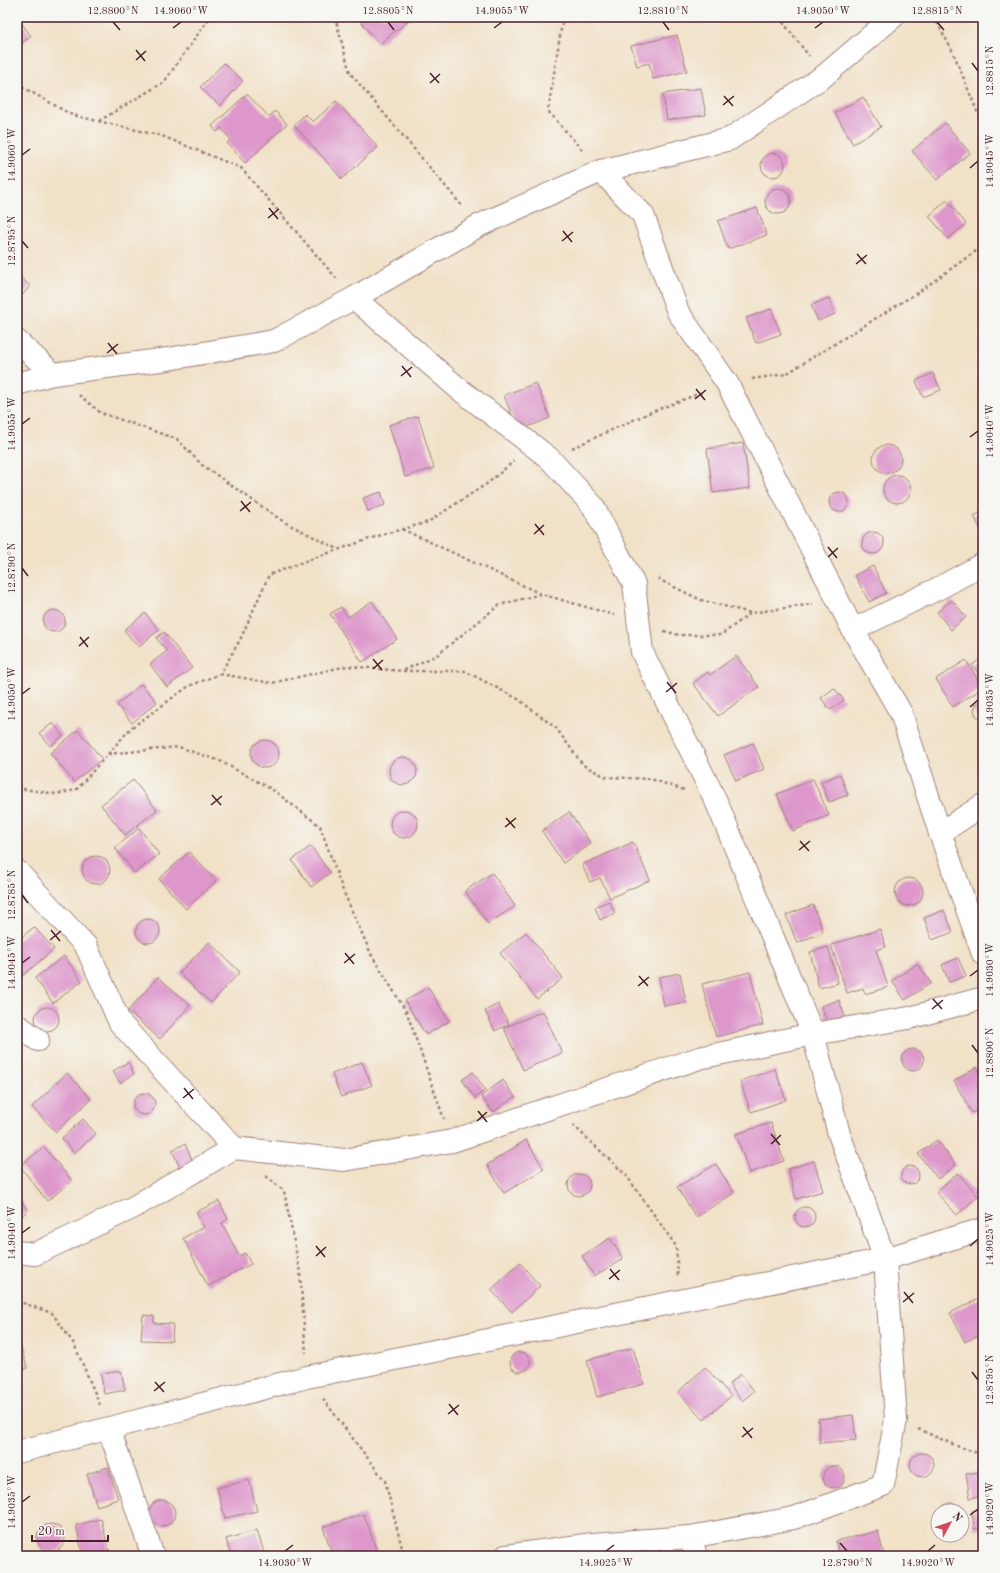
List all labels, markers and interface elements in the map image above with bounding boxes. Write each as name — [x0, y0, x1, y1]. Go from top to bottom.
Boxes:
text: 12.8800°N — [87, 6, 139, 16]
text: 14.9060°W — [154, 6, 208, 16]
text: 12.8805°N — [362, 6, 414, 16]
text: 14.9055°W — [475, 6, 529, 16]
text: 12.8810°N — [637, 6, 689, 16]
text: 14.9050°W — [796, 6, 850, 16]
text: 12.8815°N — [911, 6, 963, 16]
text: 12.8815°N — [985, 45, 995, 97]
text: 14.9060°W — [7, 128, 17, 182]
text: 14.9045°W — [985, 134, 995, 188]
text: 12.8795°N — [7, 215, 17, 267]
text: 14.9055°W — [7, 397, 17, 451]
text: 14.9040°W — [985, 404, 995, 458]
text: 12.8790°N — [7, 542, 17, 594]
text: 14.9050°W — [7, 667, 17, 721]
text: 14.9035°W — [985, 673, 995, 727]
text: 12.8785°N — [7, 869, 17, 921]
text: 14.9045°W — [7, 936, 17, 990]
text: 14.9030°W — [985, 943, 995, 997]
text: 12.8800°N — [985, 1027, 995, 1079]
text: 14.9040°W — [7, 1206, 17, 1260]
text: 14.9025°W — [985, 1212, 995, 1266]
text: 12.8795°N — [985, 1354, 995, 1406]
text: 14.9035°W — [7, 1475, 17, 1529]
text: 14.9020°W — [985, 1482, 995, 1536]
north arrow — [930, 1503, 970, 1543]
text: N — [950, 1511, 964, 1525]
scale bar — [32, 1517, 108, 1543]
text: 20 m — [38, 1526, 65, 1538]
text: 14.9030°W — [258, 1558, 312, 1568]
text: 14.9025°W — [579, 1558, 633, 1568]
text: 12.8790°N — [821, 1558, 873, 1568]
text: 14.9020°W — [901, 1558, 955, 1568]

